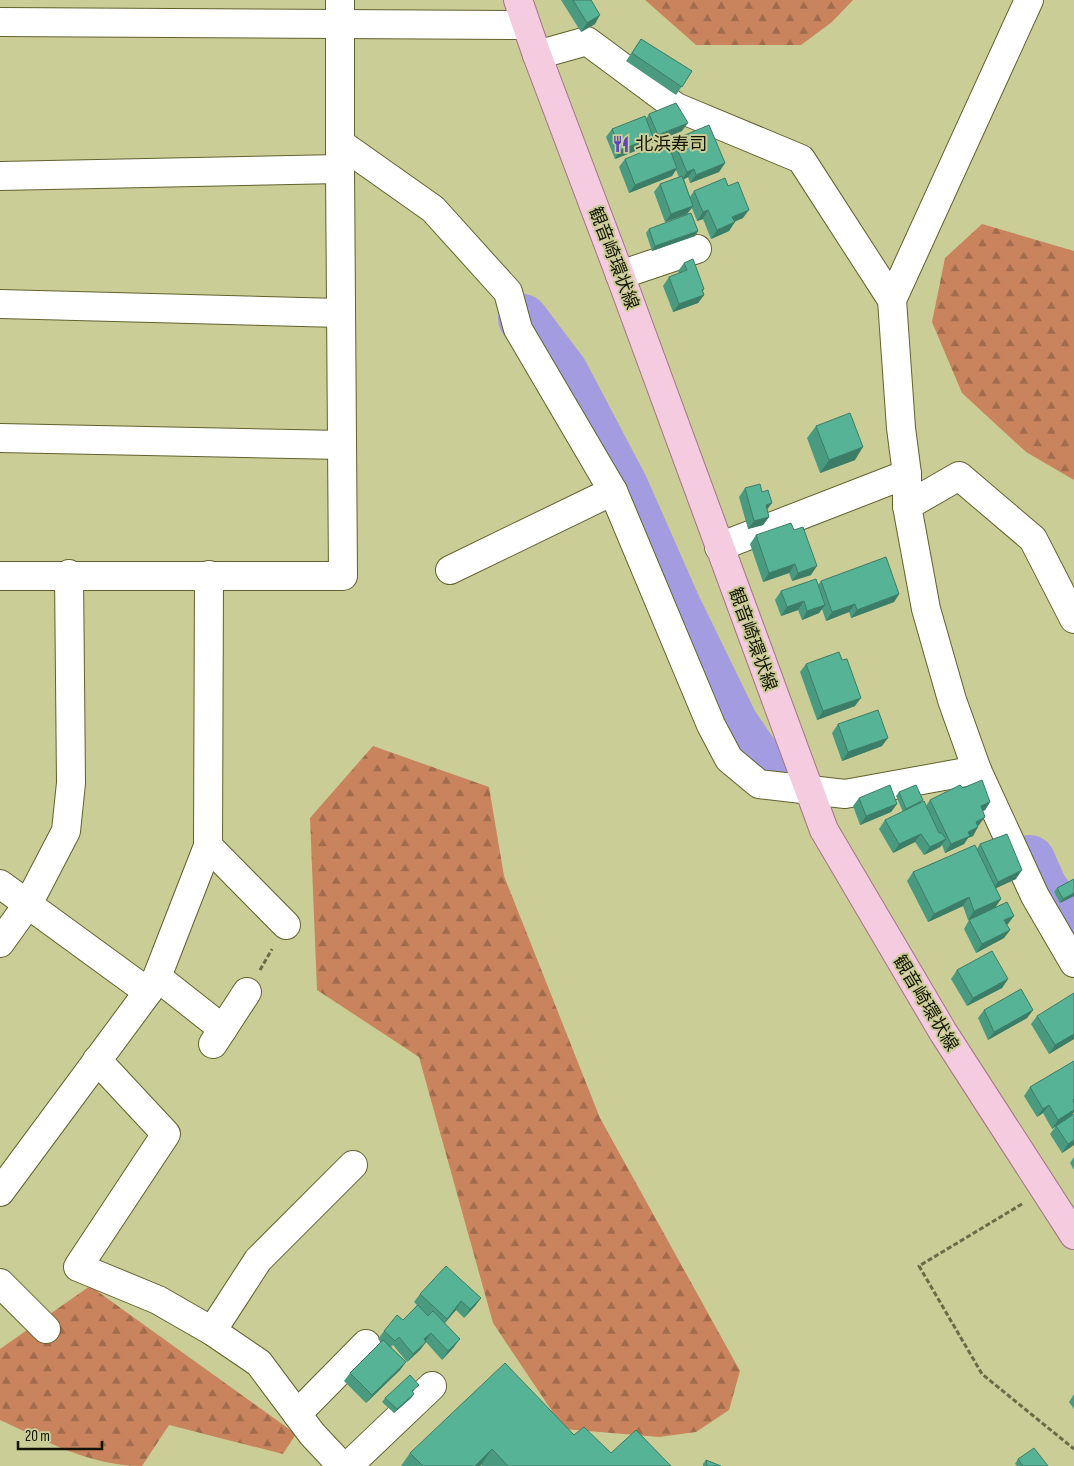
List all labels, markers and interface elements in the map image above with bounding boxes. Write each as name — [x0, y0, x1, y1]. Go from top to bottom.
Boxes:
restaurant icon: 北浜寿司 — [611, 134, 631, 154]
place label: 北浜寿司 — [635, 134, 707, 155]
street label: 観音崎環状線 — [584, 204, 643, 312]
street label: 観音崎環状線 — [724, 585, 781, 694]
street label: 観音崎環状線 — [889, 952, 962, 1055]
scale bar — [18, 1418, 101, 1450]
text: 20 m — [25, 1427, 50, 1446]

